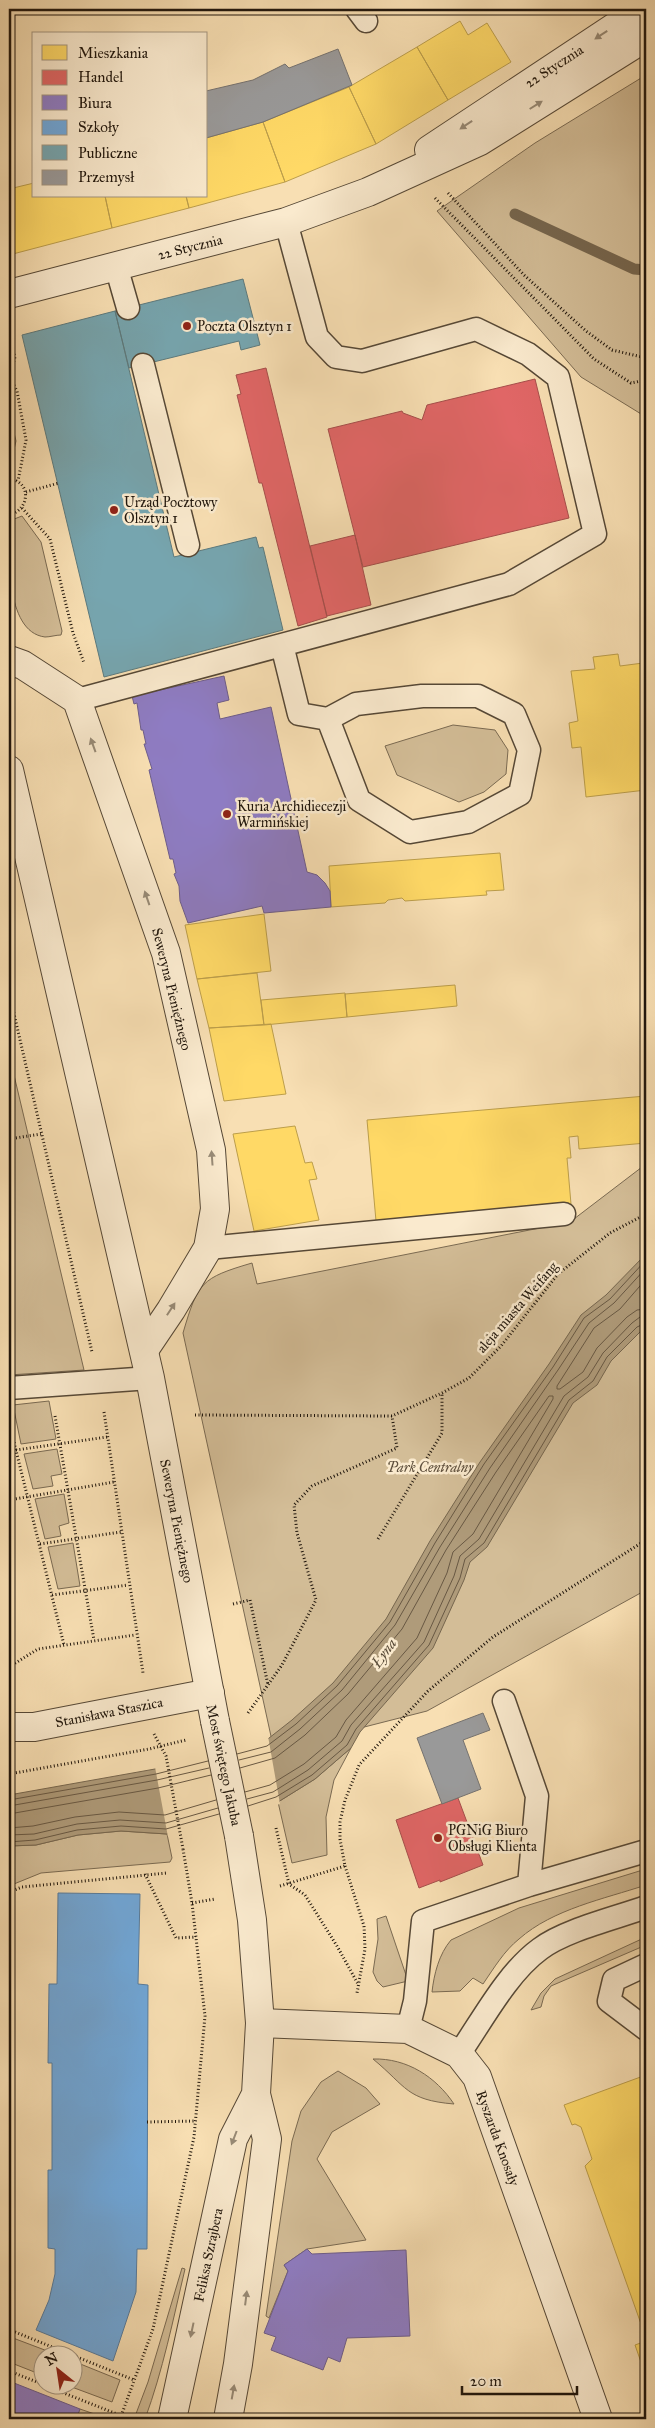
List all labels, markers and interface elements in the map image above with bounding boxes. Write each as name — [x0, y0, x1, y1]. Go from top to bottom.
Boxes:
one-way arrow — [594, 30, 608, 40]
legend — [32, 32, 208, 198]
street label: 22 Stycznia — [522, 41, 587, 92]
text: Mieszkania — [78, 44, 149, 62]
text: Handel — [78, 68, 124, 86]
text: Biura — [78, 94, 113, 112]
one-way arrow — [529, 101, 543, 110]
text: Szkoły — [78, 118, 120, 136]
one-way arrow — [459, 120, 472, 130]
text: Publiczne — [78, 144, 138, 162]
text: Przemysł — [78, 168, 135, 186]
street label: 22 Stycznia — [156, 231, 224, 264]
place label: Poczta Olsztyn 1 — [197, 318, 292, 335]
marker: Poczta Olsztyn 1 — [181, 320, 193, 332]
place label: Urząd Pocztowy Olsztyn 1 — [124, 494, 218, 527]
marker: Urząd Pocztowy Olsztyn 1 — [108, 504, 120, 516]
one-way arrow — [89, 738, 96, 753]
place label: Kuria Archidiecezji Warmińskiej — [237, 798, 347, 831]
marker: Kuria Archidiecezji Warmińskiej — [221, 808, 233, 820]
one-way arrow — [143, 891, 151, 906]
street label: Seweryna Pieniężnego — [148, 926, 195, 1052]
one-way arrow — [207, 1150, 215, 1166]
street label: aleja miasta Weifang — [473, 1258, 562, 1356]
one-way arrow — [167, 1303, 176, 1316]
street label: Seweryna Pieniężnego — [156, 1458, 197, 1584]
park label: Park Centralny — [387, 1459, 474, 1476]
water label: Łyna — [367, 1635, 400, 1672]
street label: Stanisława Staszica — [54, 1694, 164, 1731]
street label: Most świętego Jakuba — [201, 1703, 245, 1828]
place label: PGNiG Biuro Obsługi Klienta — [448, 1822, 537, 1855]
marker: PGNiG Biuro Obsługi Klienta — [432, 1832, 444, 1844]
street label: Ryszarda Knosały — [472, 2088, 523, 2189]
one-way arrow — [230, 2131, 238, 2145]
street label: Feliksa Szrajbera — [190, 2206, 227, 2304]
one-way arrow — [242, 2290, 250, 2306]
one-way arrow — [188, 2323, 196, 2338]
north arrow — [32, 2346, 82, 2396]
text: N — [42, 2349, 61, 2370]
scale bar — [462, 2363, 578, 2395]
text: 20 m — [470, 2372, 502, 2390]
one-way arrow — [229, 2383, 237, 2399]

